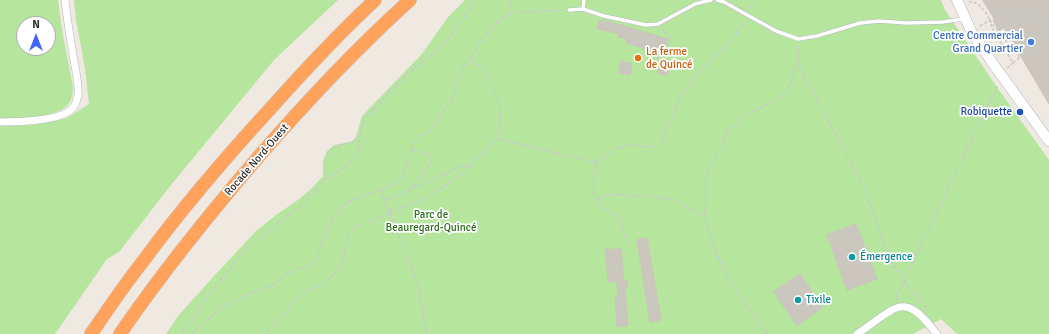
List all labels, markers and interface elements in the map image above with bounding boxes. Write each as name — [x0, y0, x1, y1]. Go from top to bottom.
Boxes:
north arrow — [16, 16, 56, 56]
text: N — [32, 18, 40, 31]
place label: Centre Commercial Grand Quartier — [933, 29, 1023, 55]
marker: Centre Commercial Grand Quartier — [1026, 37, 1036, 47]
place label: La ferme de Quincé — [646, 45, 693, 71]
marker: La ferme de Quincé — [633, 53, 643, 63]
place label: Robiquette — [961, 105, 1012, 119]
marker: Robiquette — [1015, 107, 1025, 117]
street label: Rocade Nord-Ouest — [222, 121, 292, 199]
park label: Parc de Beauregard-Quincé — [386, 208, 476, 234]
place label: Émergence — [860, 250, 912, 264]
marker: Émergence — [847, 252, 857, 262]
place label: Tixile — [806, 293, 831, 307]
marker: Tixile — [793, 295, 803, 305]

